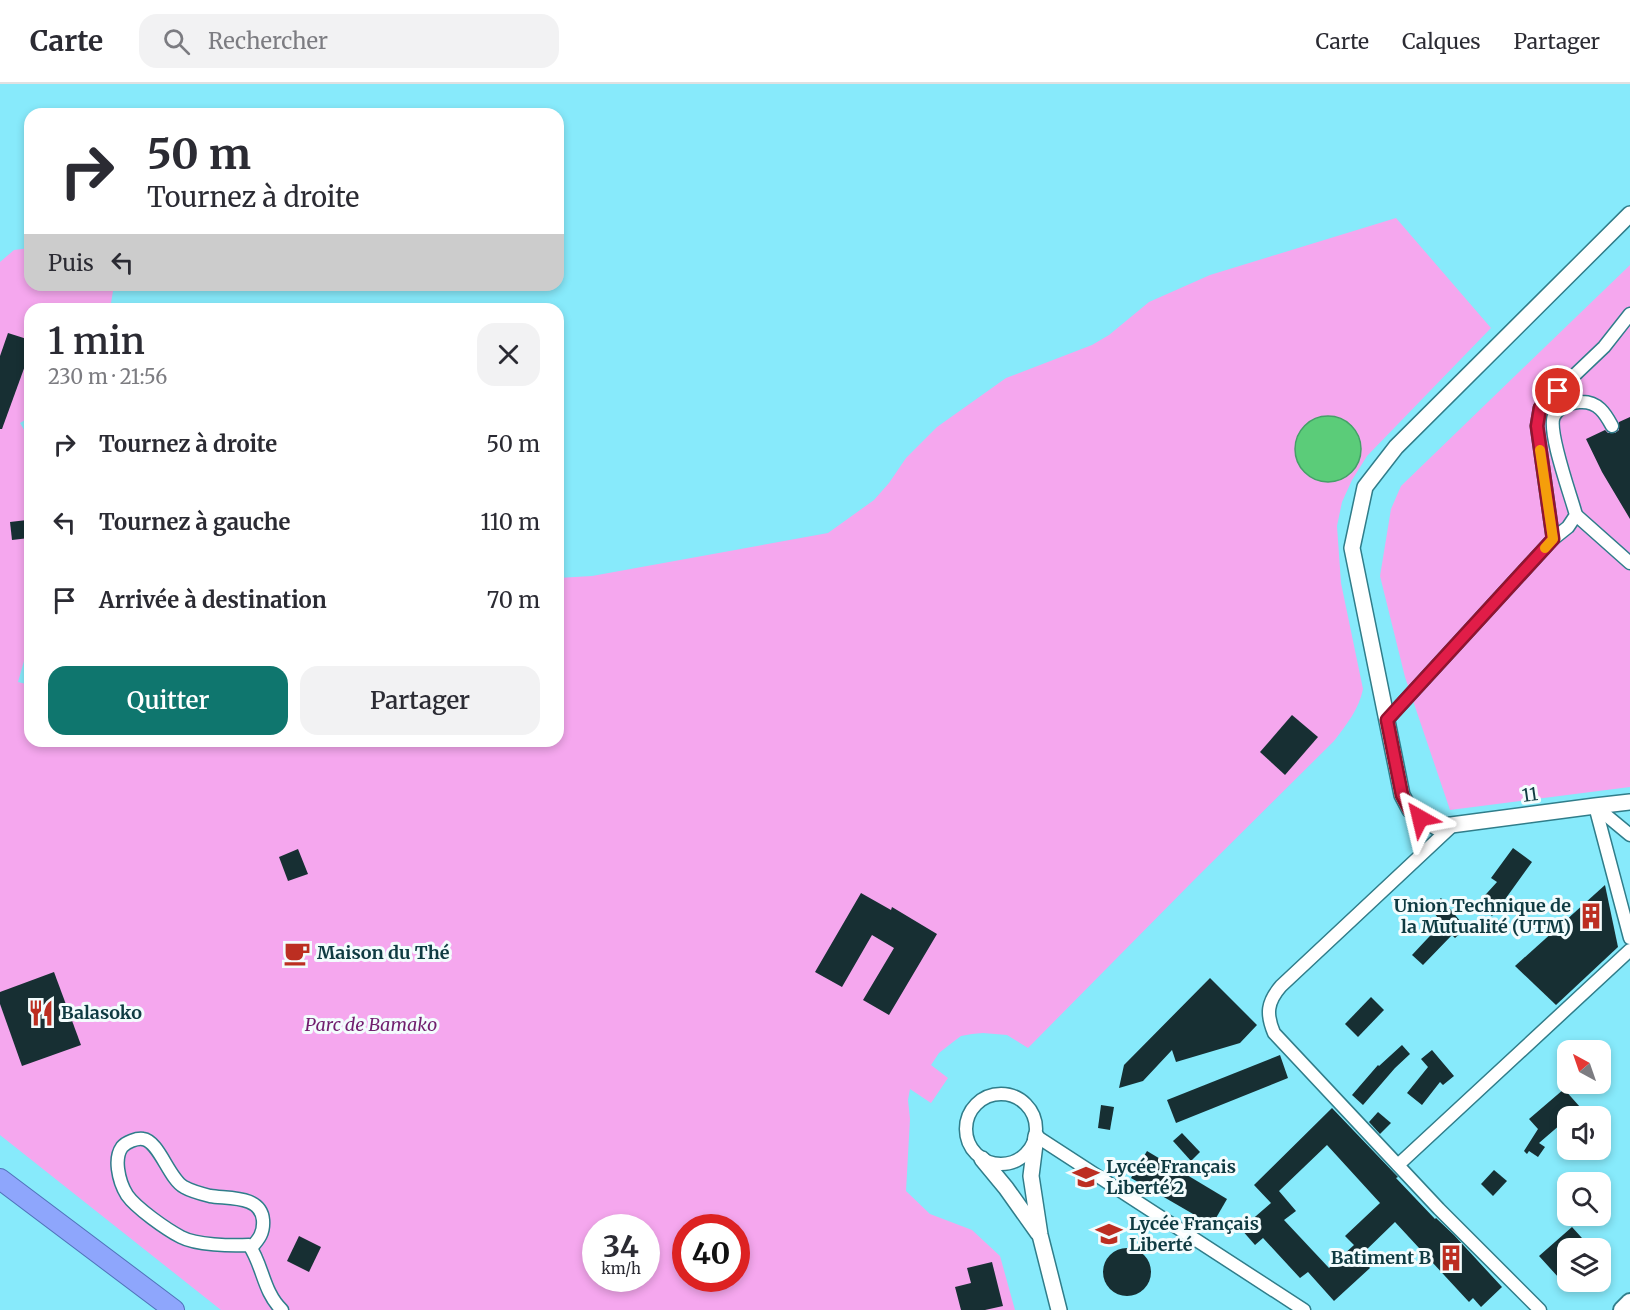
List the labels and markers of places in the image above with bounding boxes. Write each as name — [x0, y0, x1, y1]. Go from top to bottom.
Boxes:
pin — [1532, 365, 1583, 416]
place label: Union Technique de la Mutualité (UTM) — [1394, 894, 1571, 938]
building icon: Union Technique de la Mutualité (UTM) — [1576, 901, 1606, 931]
cafe icon: Maison du Thé — [282, 938, 312, 968]
place label: Maison du Thé — [317, 941, 450, 964]
restaurant icon: Balasoko — [26, 998, 56, 1028]
place label: Balasoko — [61, 1001, 142, 1024]
place label: Lycée Français Liberté 2 — [1106, 1155, 1236, 1199]
school or university icon: Lycée Français Liberté 2 — [1071, 1162, 1101, 1192]
place label: Lycée Français Liberté — [1129, 1212, 1259, 1256]
school or university icon: Lycée Français Liberté — [1094, 1219, 1124, 1249]
building icon: Batiment B — [1436, 1243, 1466, 1273]
place label: Batiment B — [1331, 1246, 1431, 1269]

